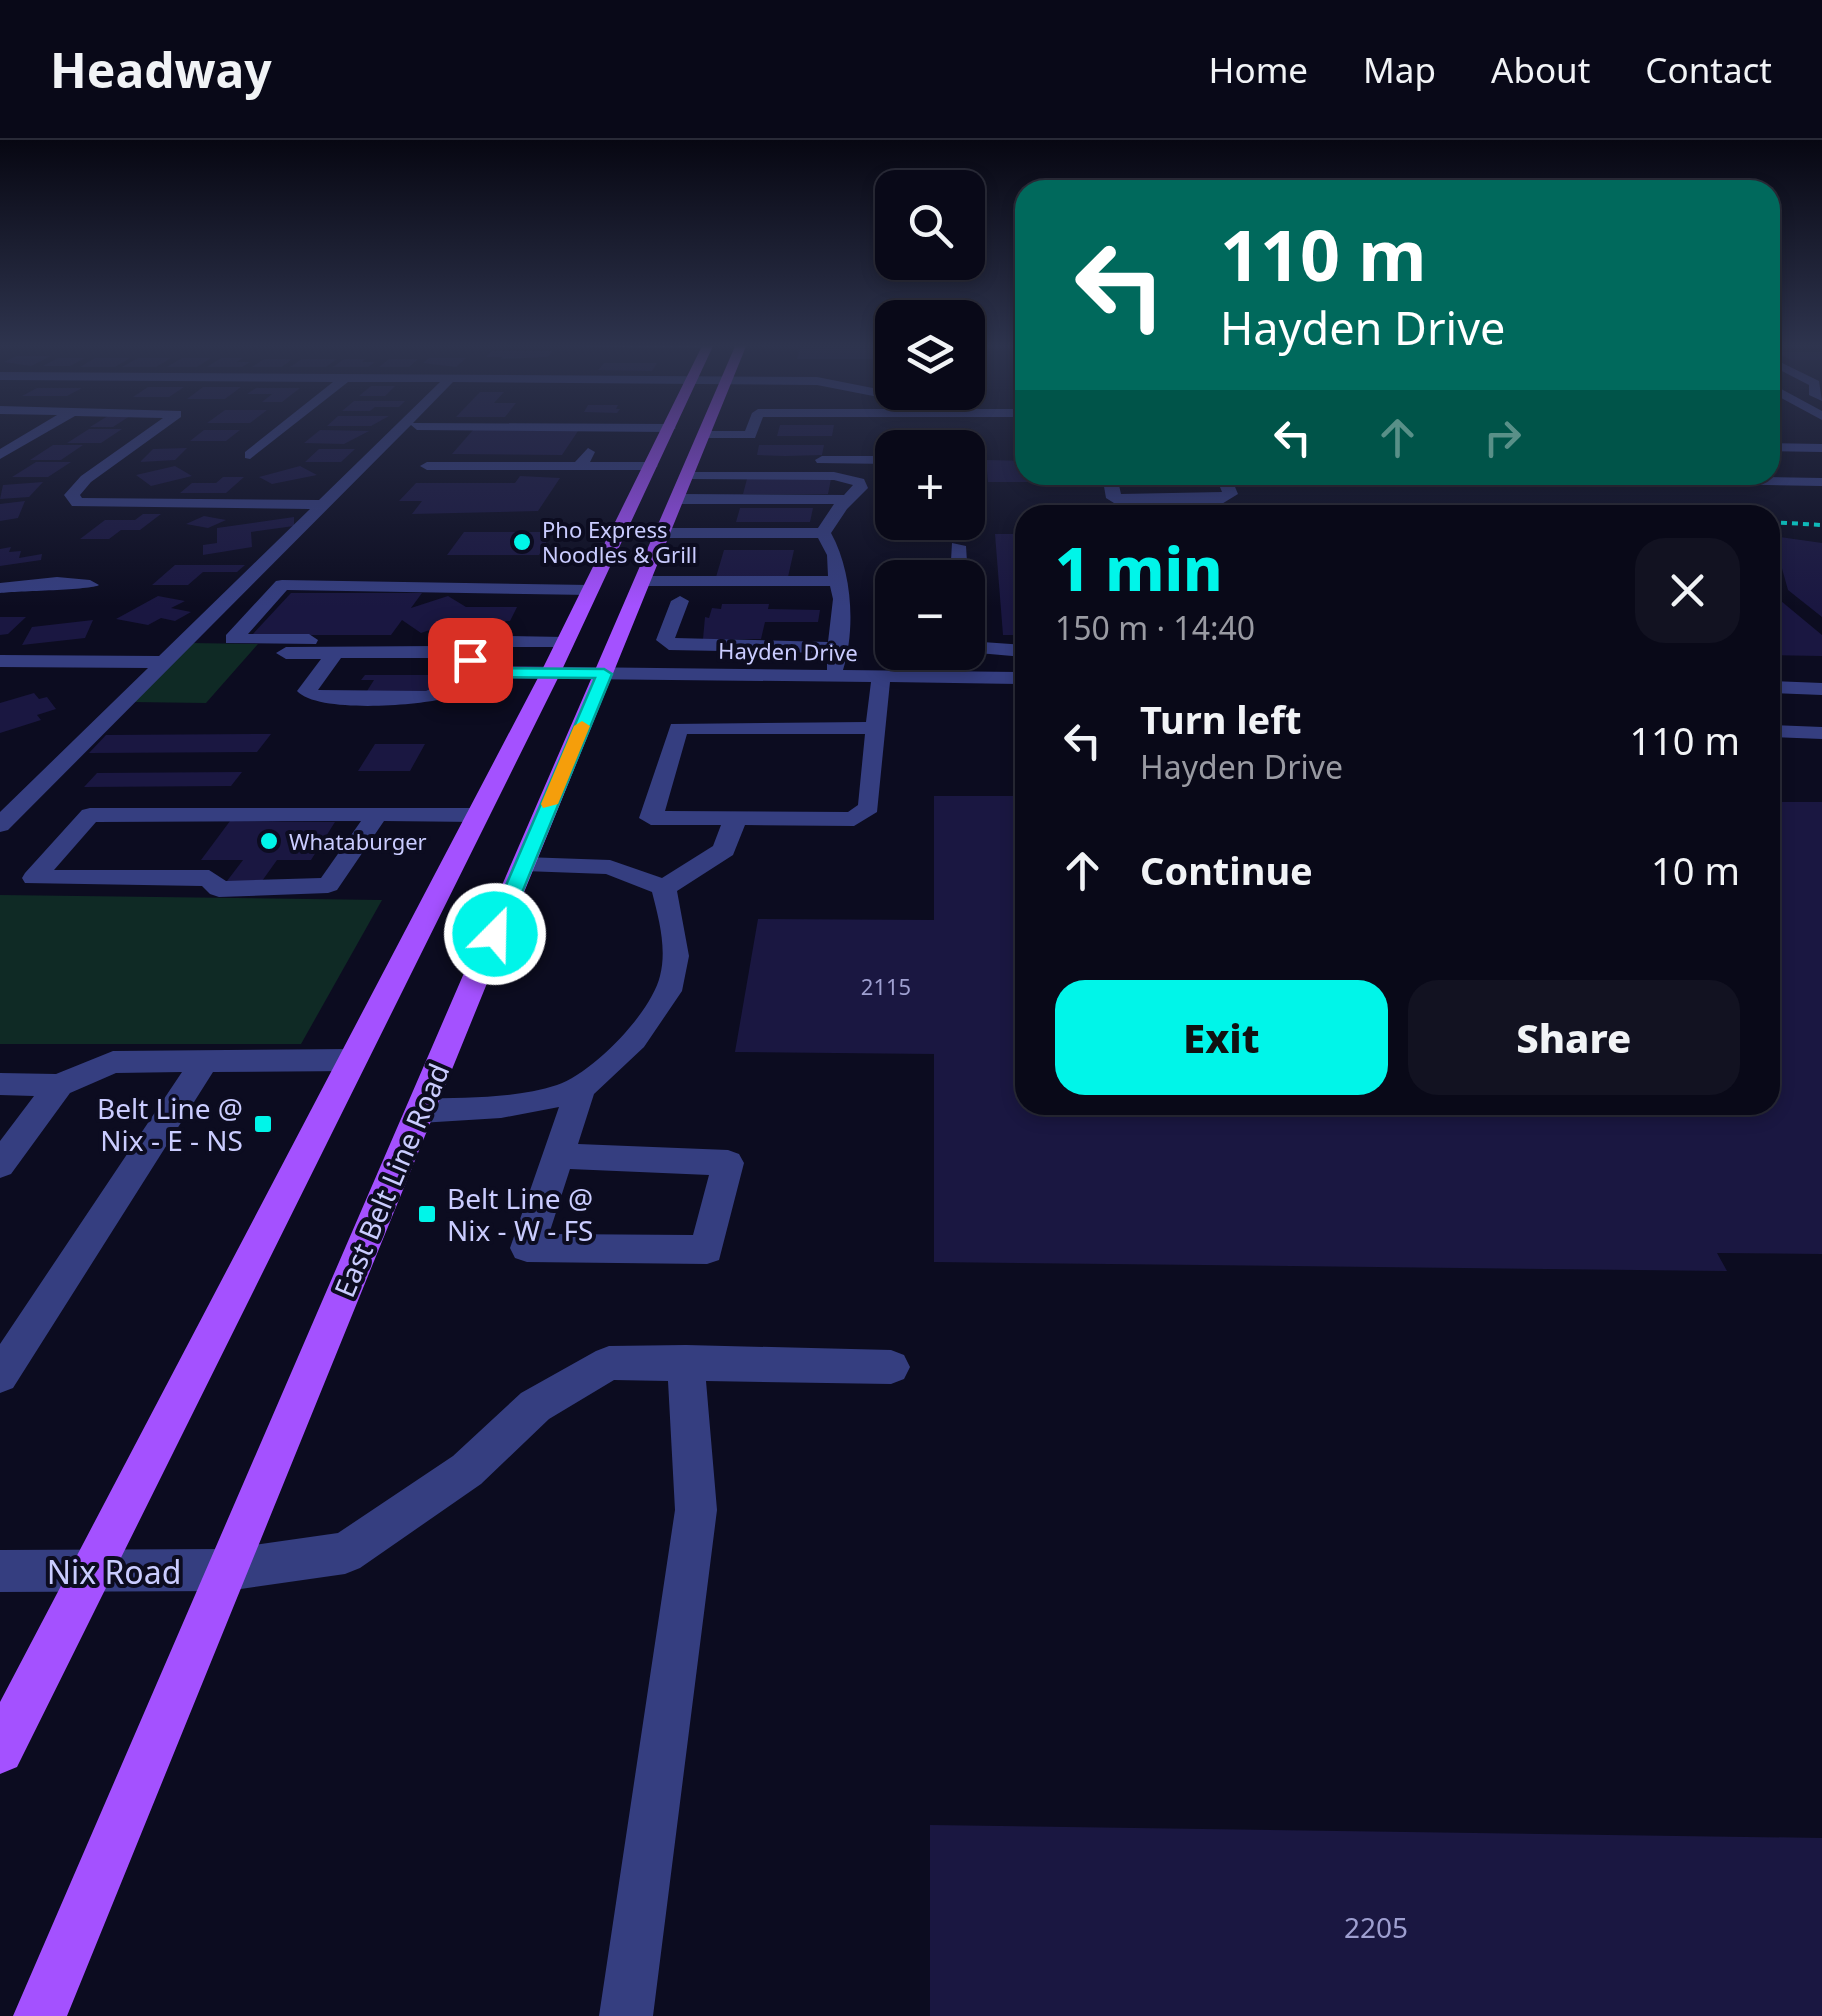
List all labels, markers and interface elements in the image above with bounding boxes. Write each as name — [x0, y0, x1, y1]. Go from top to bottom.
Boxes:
text: Headway — [50, 37, 272, 102]
text: Home — [1209, 46, 1308, 93]
text: Map — [1363, 46, 1436, 93]
text: About — [1491, 46, 1590, 93]
text: Contact — [1645, 46, 1772, 93]
map controls — [875, 170, 985, 670]
button: search — [875, 170, 985, 280]
text: 110 m — [1220, 206, 1427, 302]
icon: left — [1055, 220, 1185, 350]
text: Hayden Drive — [1220, 297, 1505, 358]
button: layers — [875, 300, 985, 410]
icon: left — [1265, 410, 1320, 465]
icon: ahead — [1370, 410, 1425, 465]
icon: right — [1475, 410, 1530, 465]
button: + — [875, 430, 985, 540]
place label: Pho Express Noodles & Grill — [542, 514, 697, 569]
text: 1 min — [1055, 527, 1223, 609]
marker: Pho Express Noodles & Grill — [511, 531, 533, 553]
button: close — [1635, 538, 1740, 643]
button: − — [875, 560, 985, 670]
text: 150 m · 14:40 — [1055, 606, 1255, 649]
pin — [428, 618, 513, 703]
icon: arrive — [443, 633, 498, 688]
street label: Hayden Drive — [718, 635, 858, 667]
text: Turn left — [1140, 693, 1302, 745]
icon: left — [1055, 713, 1110, 768]
text: 110 m — [1629, 714, 1740, 766]
text: Hayden Drive — [1140, 745, 1343, 788]
place label: Whataburger — [289, 826, 427, 856]
marker: Whataburger — [258, 830, 280, 852]
icon: ahead — [1055, 843, 1110, 898]
text: Continue — [1140, 844, 1313, 896]
text: 10 m — [1651, 844, 1740, 896]
position arrow — [443, 882, 547, 986]
house number: 2115 — [861, 971, 911, 1001]
button: Exit — [1055, 980, 1388, 1095]
button: Share — [1408, 980, 1740, 1095]
street label: East Belt Line Road — [325, 1057, 457, 1303]
place label: Belt Line @ Nix - E - NS — [97, 1089, 243, 1159]
marker: Belt Line @ Nix - E - NS — [252, 1113, 274, 1135]
place label: Belt Line @ Nix - W - FS — [447, 1179, 593, 1249]
marker: Belt Line @ Nix - W - FS — [416, 1203, 438, 1225]
street label: Nix Road — [47, 1550, 181, 1593]
house number: 2205 — [1344, 1908, 1408, 1946]

